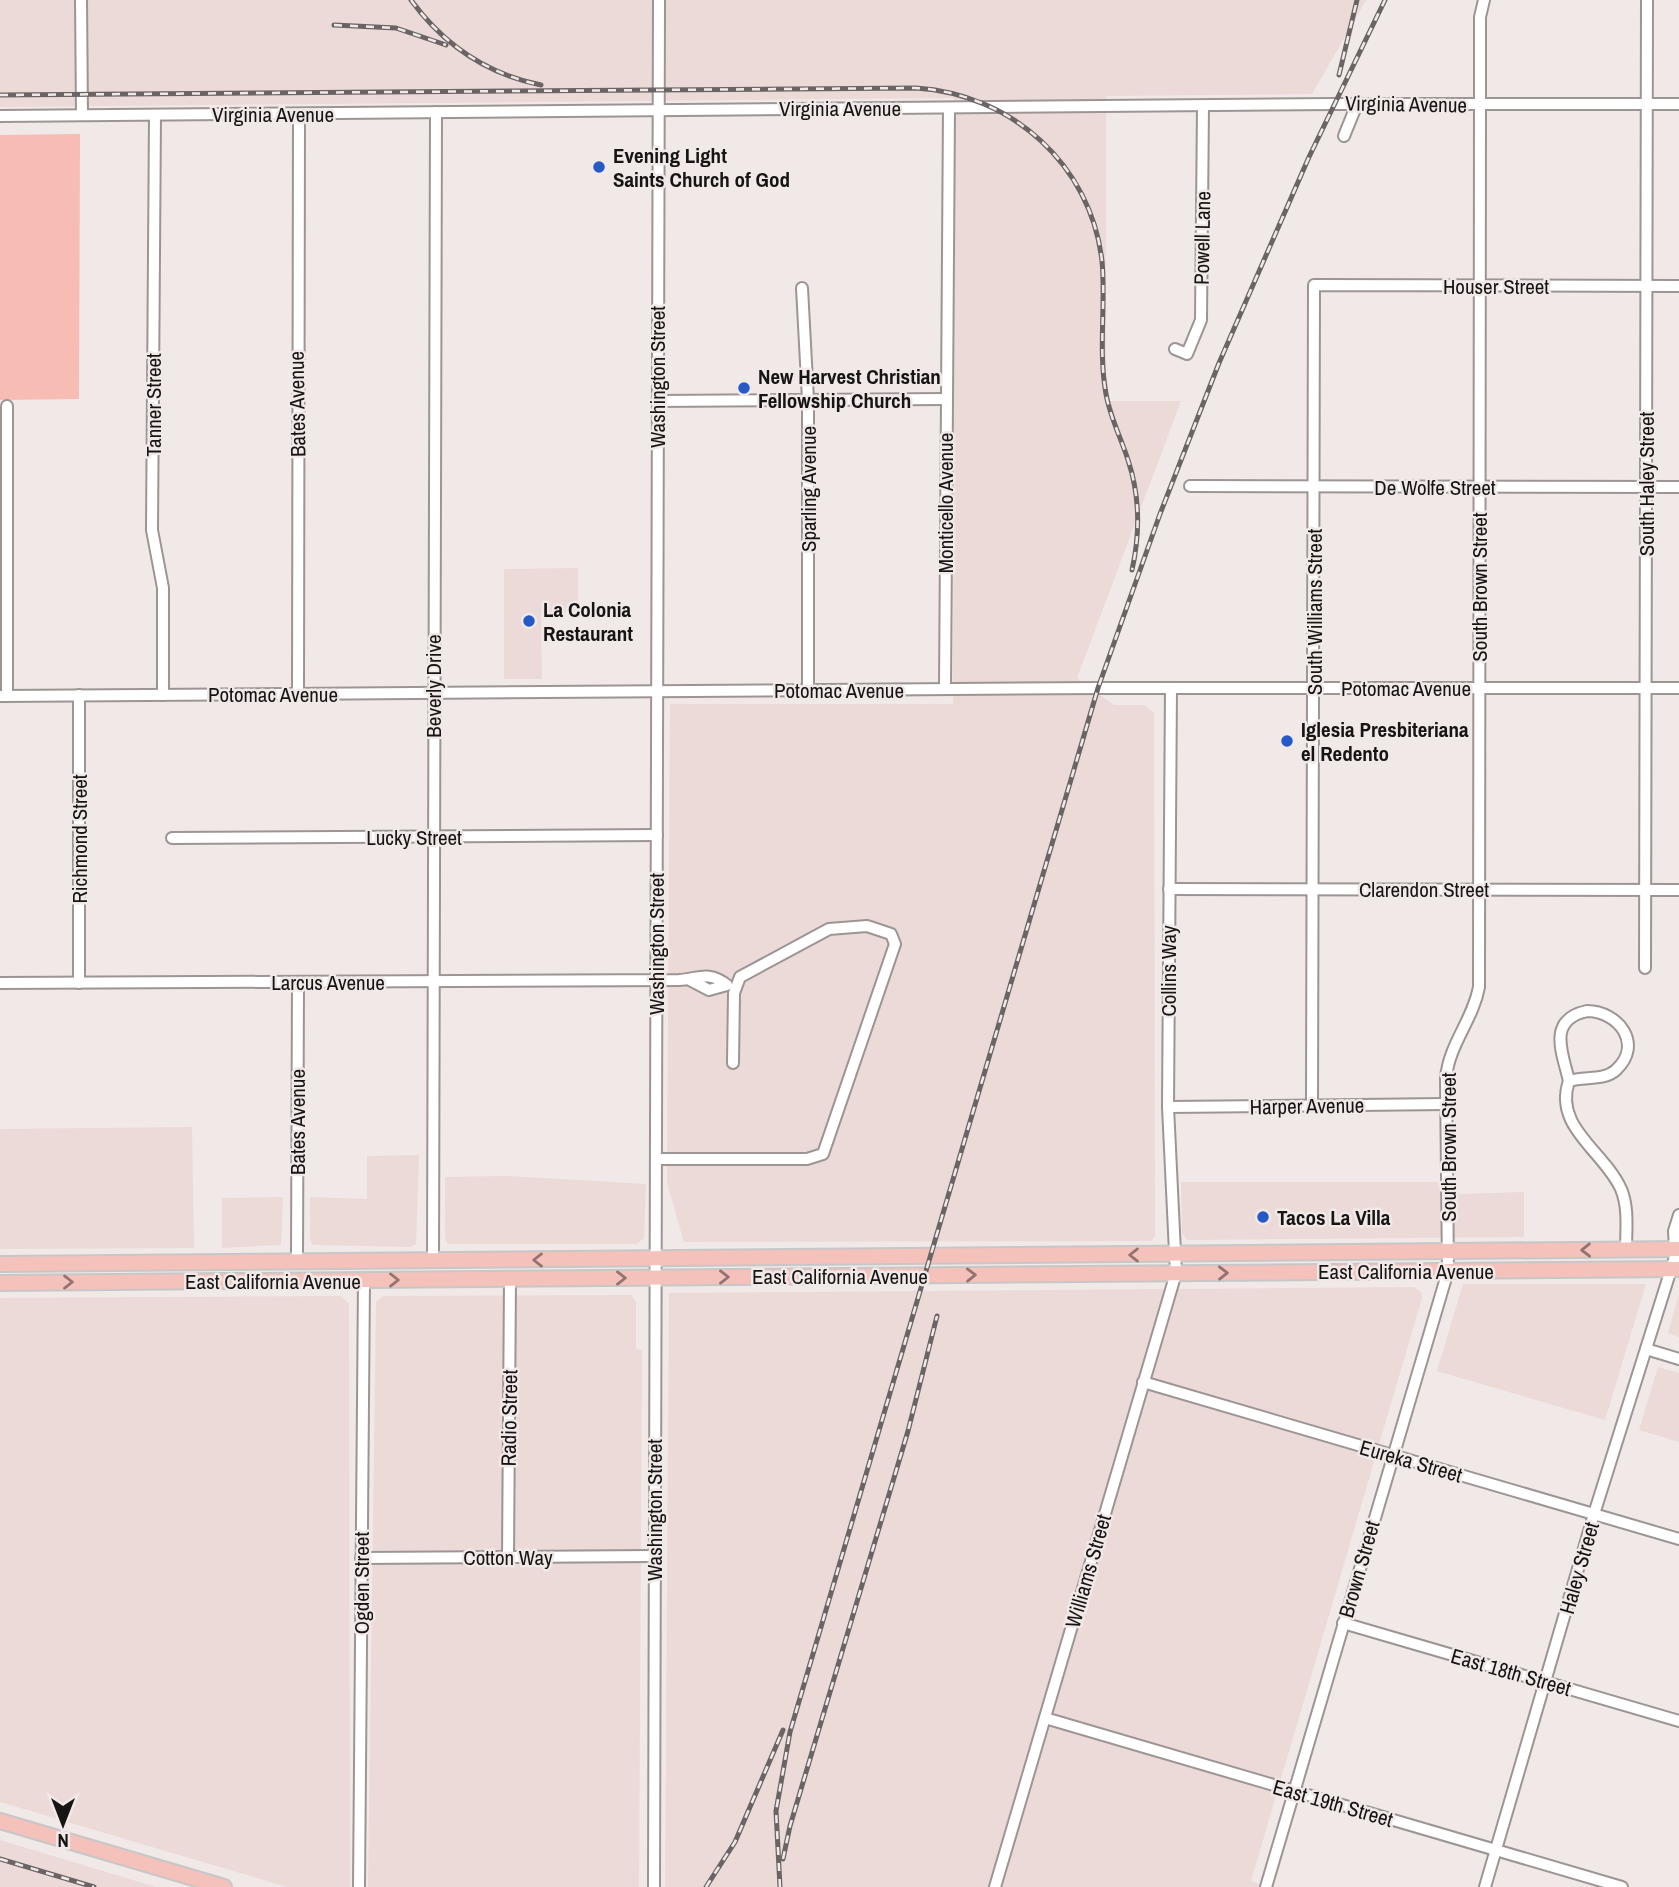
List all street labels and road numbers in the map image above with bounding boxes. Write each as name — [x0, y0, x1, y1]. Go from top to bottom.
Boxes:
street label: Virginia Avenue — [1345, 88, 1467, 120]
street label: Virginia Avenue — [779, 94, 901, 123]
street label: Virginia Avenue — [212, 100, 334, 129]
street label: Powell Lane — [1187, 191, 1217, 285]
street label: Houser Street — [1443, 272, 1549, 301]
street label: Washington Street — [643, 306, 672, 448]
street label: Bates Avenue — [282, 351, 312, 457]
street label: Tanner Street — [139, 353, 168, 457]
street label: South Haley Street — [1632, 412, 1661, 556]
street label: Sparling Avenue — [794, 426, 823, 552]
street label: Monticello Avenue — [931, 433, 960, 573]
street label: De Wolfe Street — [1374, 473, 1496, 502]
street label: South Brown Street — [1465, 512, 1494, 662]
street label: South Williams Street — [1300, 529, 1329, 695]
street label: Beverly Drive — [419, 634, 448, 738]
street label: Potomac Avenue — [1341, 674, 1471, 703]
street label: Potomac Avenue — [774, 676, 904, 705]
street label: Potomac Avenue — [208, 680, 338, 709]
street label: Richmond Street — [65, 774, 94, 904]
street label: Lucky Street — [366, 823, 462, 852]
street label: Washington Street — [642, 873, 671, 1015]
street label: Clarendon Street — [1359, 875, 1489, 904]
street label: Collins Way — [1154, 925, 1183, 1017]
street label: Larcus Avenue — [271, 968, 385, 997]
street label: Bates Avenue — [283, 1069, 312, 1175]
street label: South Brown Street — [1434, 1072, 1463, 1222]
street label: Harper Avenue — [1249, 1091, 1365, 1121]
street label: East California Avenue — [1318, 1257, 1494, 1286]
street label: East California Avenue — [752, 1262, 928, 1291]
street label: East California Avenue — [185, 1267, 361, 1296]
street label: Radio Street — [494, 1369, 524, 1467]
street label: Eureka Street — [1356, 1433, 1466, 1490]
street label: Washington Street — [640, 1439, 669, 1581]
street label: Williams Street — [1058, 1511, 1118, 1631]
street label: Brown Street — [1331, 1517, 1387, 1621]
street label: Haley Street — [1552, 1518, 1606, 1618]
street label: Ogden Street — [347, 1532, 376, 1634]
street label: Cotton Way — [463, 1543, 553, 1572]
street label: East 18th Street — [1448, 1641, 1575, 1703]
street label: East 19th Street — [1270, 1772, 1397, 1834]

